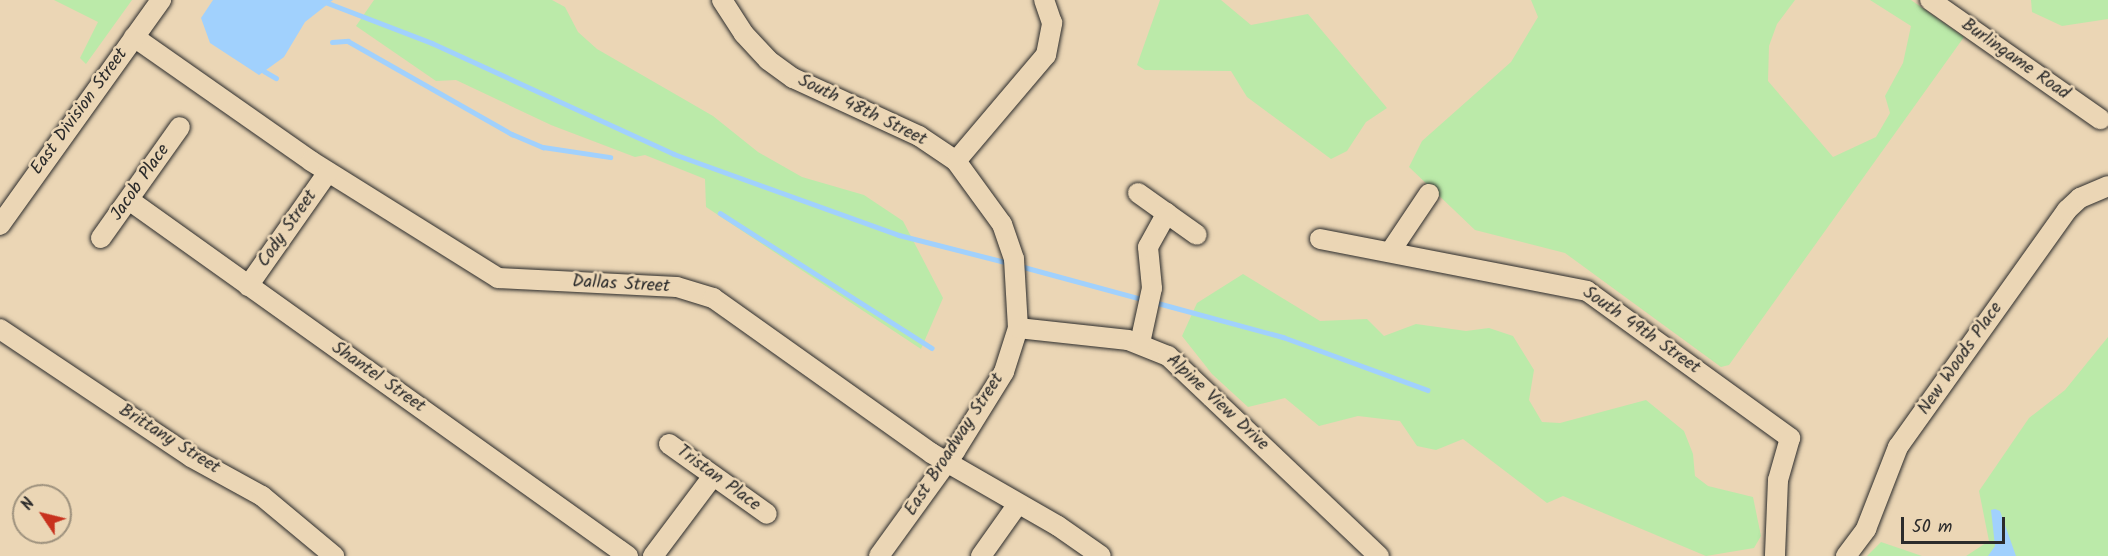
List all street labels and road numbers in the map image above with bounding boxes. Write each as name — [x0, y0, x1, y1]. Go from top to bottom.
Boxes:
street label: Burlingame Road — [1957, 15, 2073, 105]
street label: East Division Street — [27, 45, 133, 179]
street label: South 48th Street — [794, 71, 930, 151]
street label: Jacob Place — [107, 141, 175, 225]
street label: Cody Street — [254, 186, 322, 272]
street label: Dallas Street — [572, 272, 670, 298]
street label: South 49th Street — [1578, 282, 1704, 380]
street label: New Woods Place — [1914, 298, 2008, 420]
street label: Shantel Street — [327, 338, 429, 418]
street label: Alpine View Drive — [1161, 350, 1273, 456]
street label: East Broadway Street — [901, 370, 1009, 520]
street label: Brittany Street — [115, 400, 223, 480]
street label: Tristan Place — [672, 441, 764, 517]

